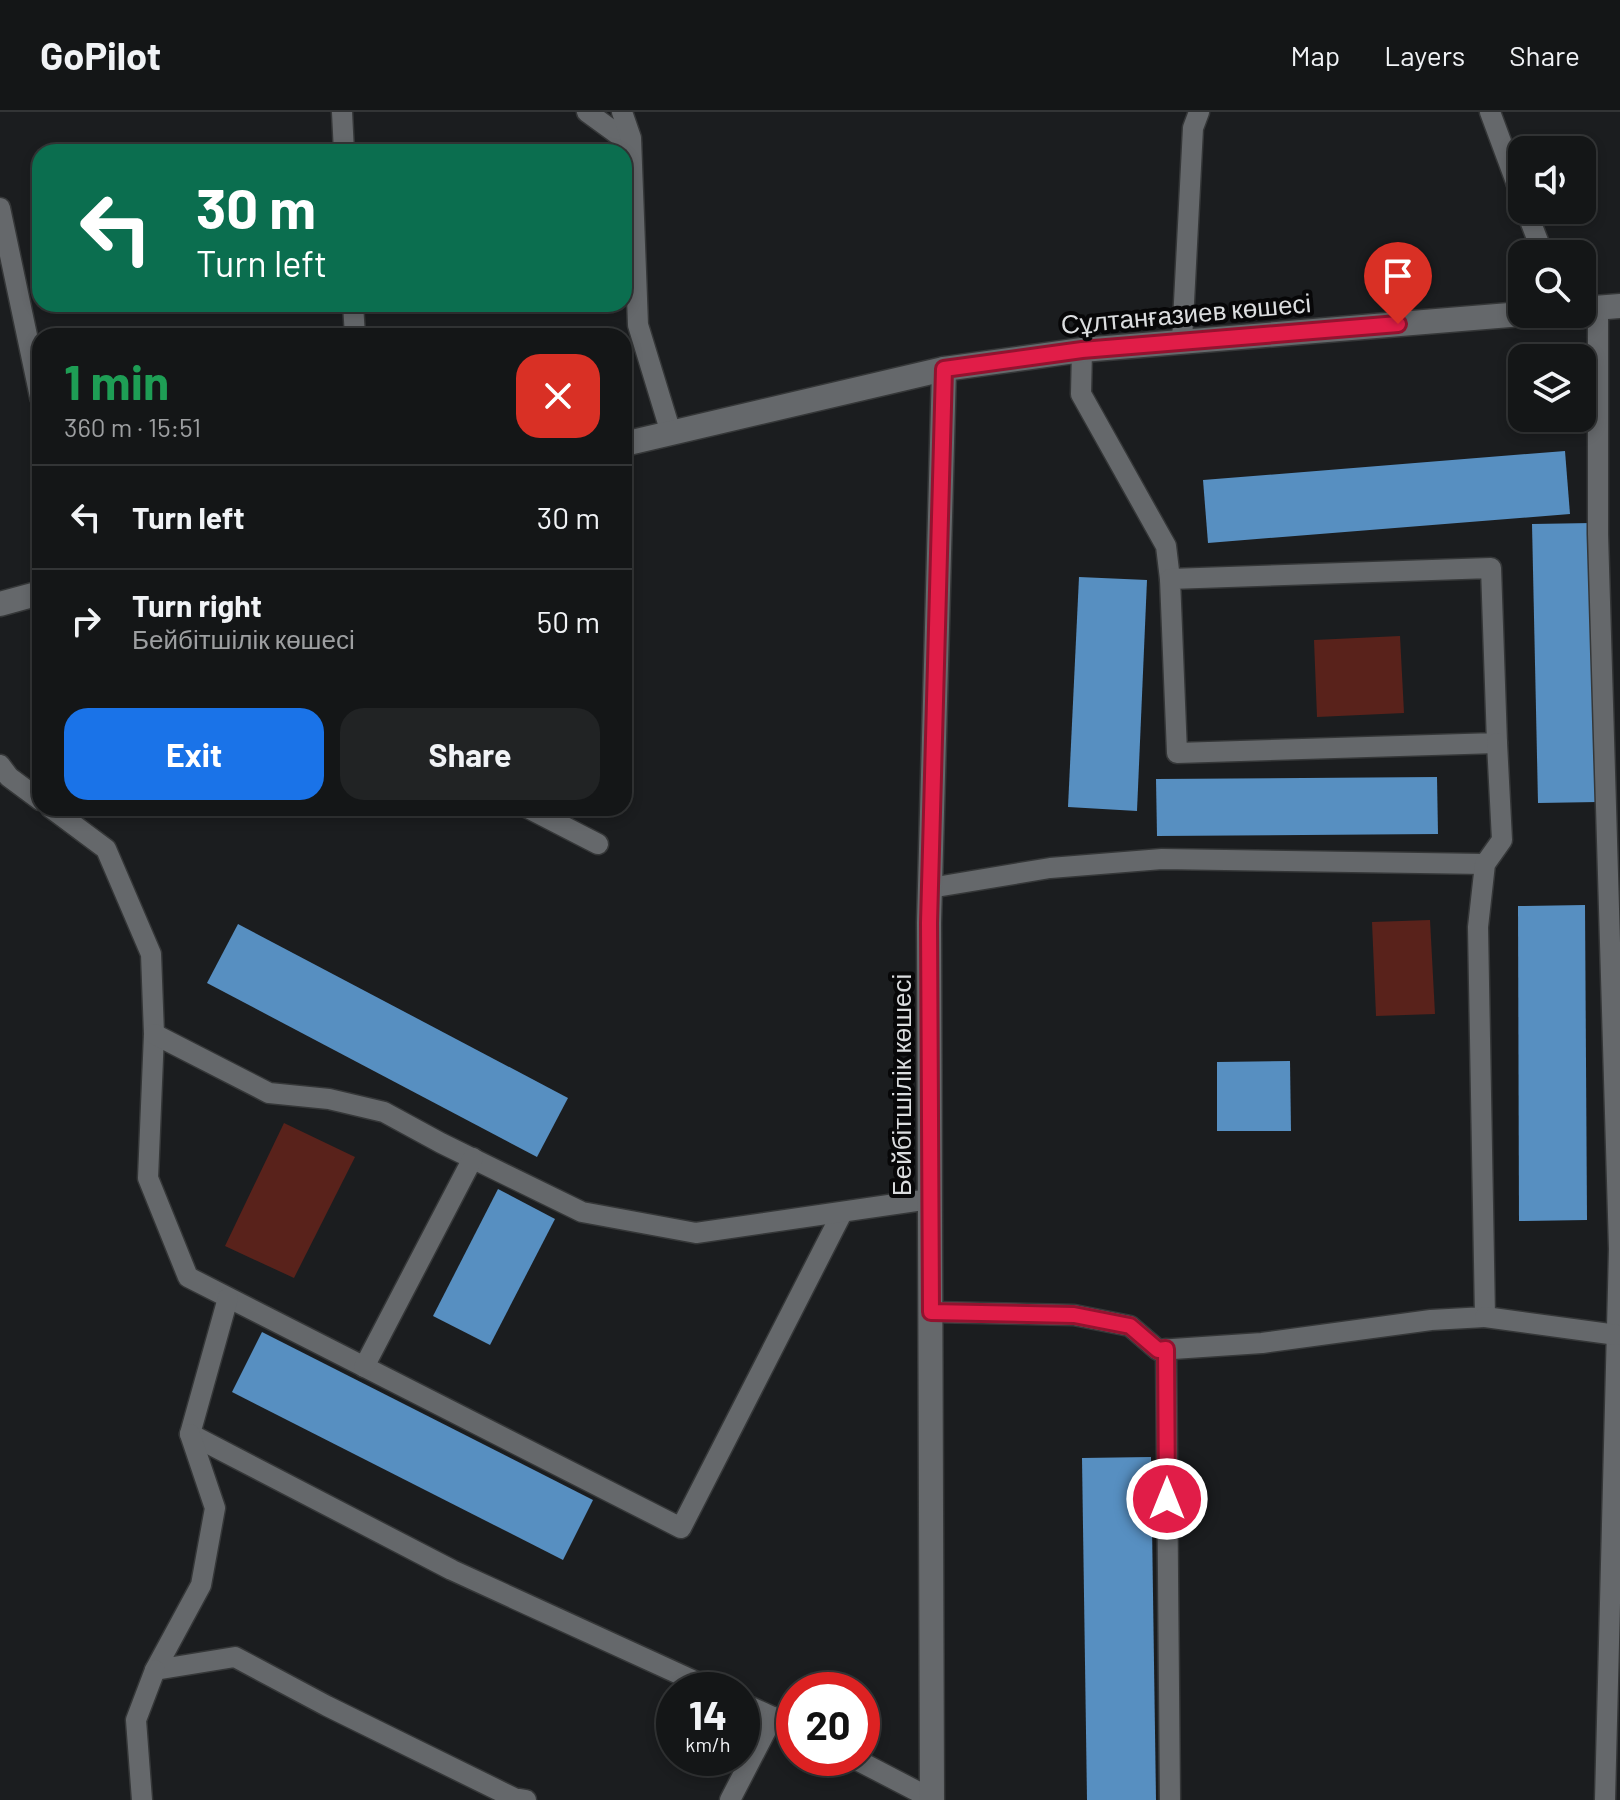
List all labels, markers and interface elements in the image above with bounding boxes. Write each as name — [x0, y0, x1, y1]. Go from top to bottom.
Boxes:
text: GoPilot — [40, 32, 161, 78]
text: Map — [1290, 38, 1340, 72]
text: Layers — [1384, 38, 1465, 72]
text: Share — [1509, 38, 1580, 72]
map controls — [1508, 136, 1596, 432]
button: sound — [1508, 136, 1596, 224]
text: 30 m — [196, 173, 316, 240]
icon: left — [64, 176, 168, 280]
button: search — [1508, 240, 1596, 328]
text: Turn left — [196, 241, 327, 284]
pin — [1364, 242, 1432, 324]
icon: arrive — [1376, 254, 1420, 298]
street label: Сұлтанғазиев көшесі — [1060, 286, 1312, 339]
button: layers — [1508, 344, 1596, 432]
text: 1 min — [64, 352, 169, 410]
button: close — [516, 354, 600, 438]
text: 360 m · 15:51 — [64, 411, 201, 442]
icon: left — [64, 495, 108, 539]
text: Turn left — [132, 499, 245, 535]
text: 30 m — [537, 499, 600, 535]
text: Turn right — [132, 587, 262, 623]
icon: right — [64, 599, 108, 643]
text: 50 m — [537, 603, 600, 639]
text: Бейбітшілік көшесі — [132, 623, 355, 654]
button: Exit — [64, 708, 324, 800]
button: Share — [340, 708, 600, 800]
street label: Бейбітшілік көшесі — [885, 974, 916, 1196]
position arrow — [1125, 1457, 1209, 1541]
speed limit sign: 20 — [776, 1672, 880, 1776]
text: 14 — [689, 1690, 727, 1738]
text: km/h — [685, 1732, 731, 1756]

